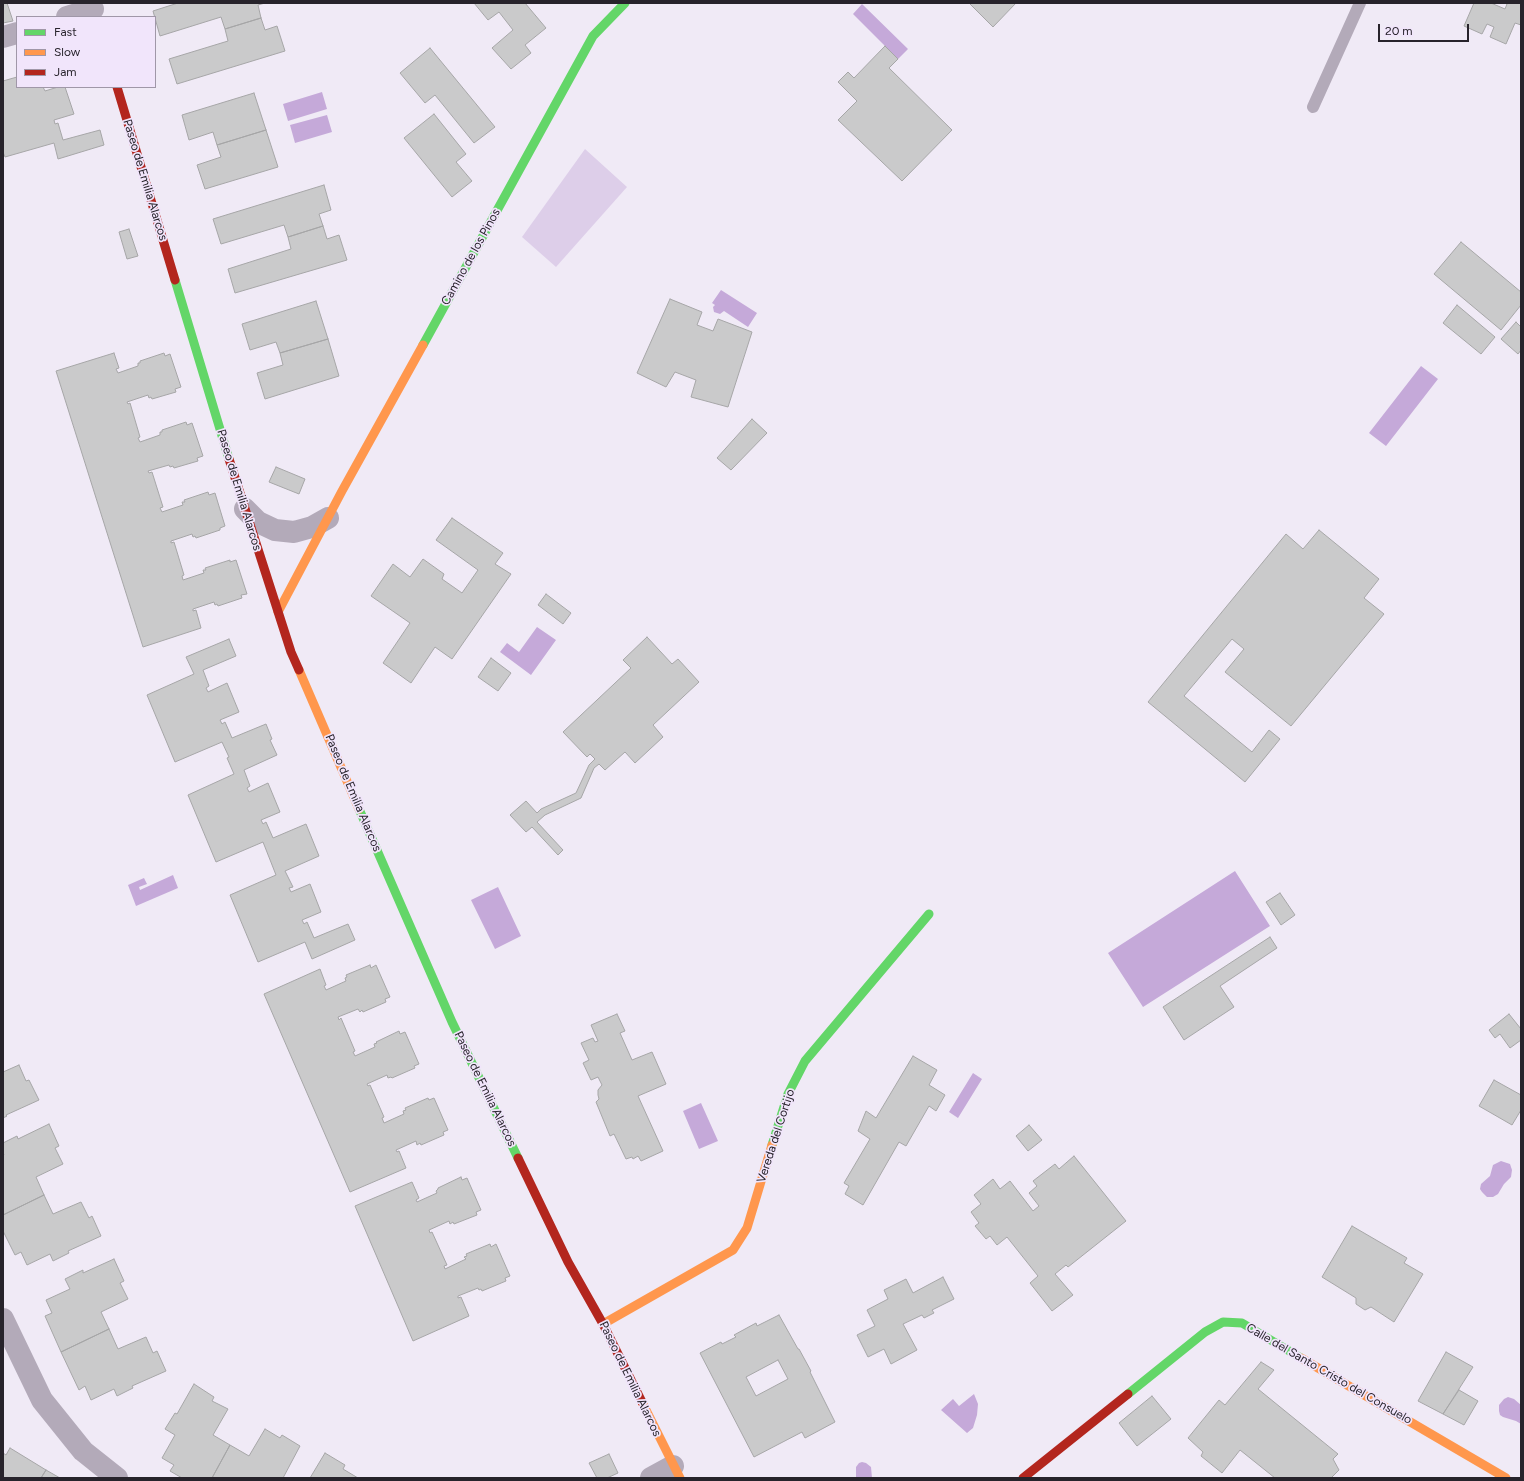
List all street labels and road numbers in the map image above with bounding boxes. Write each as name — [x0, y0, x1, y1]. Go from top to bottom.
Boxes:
street label: Paseo de Emilia Alarcos — [120, 118, 170, 242]
street label: Camino de los Pinos — [439, 206, 503, 308]
street label: Paseo de Emilia Alarcos — [214, 428, 264, 552]
street label: Paseo de Emilia Alarcos — [322, 732, 384, 854]
street label: Paseo de Emilia Alarcos — [451, 1029, 519, 1149]
street label: Vereda del Cortijo — [754, 1087, 798, 1185]
street label: Paseo de Emilia Alarcos — [596, 1319, 664, 1439]
street label: Calle del Santo Cristo del Consuelo — [1244, 1321, 1414, 1427]

